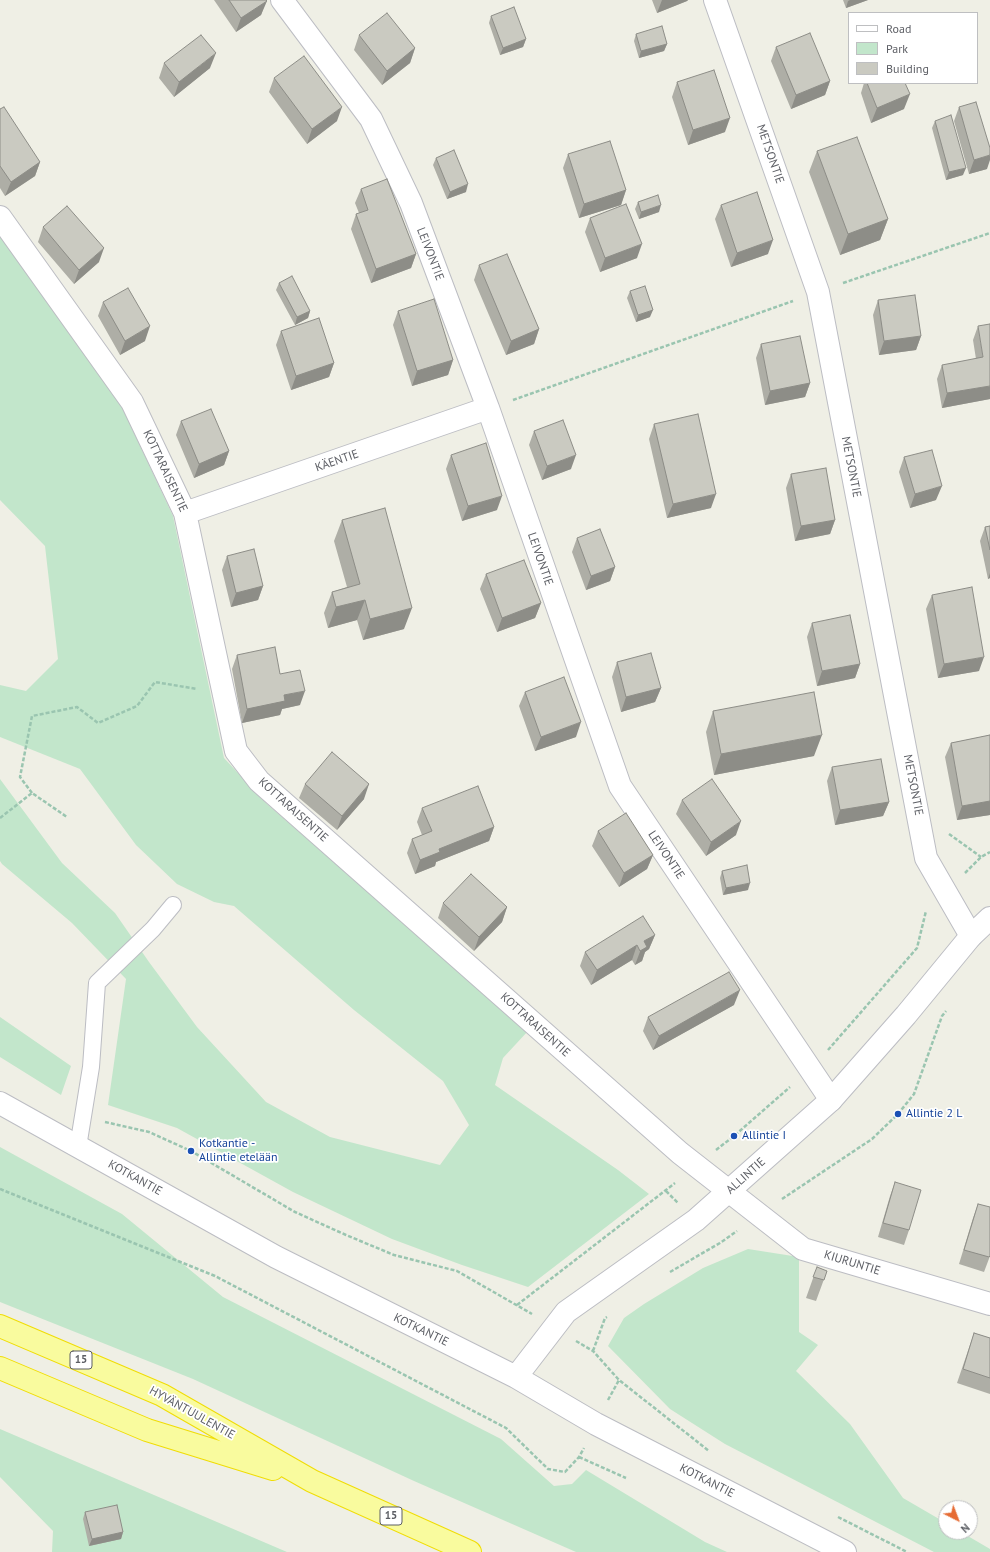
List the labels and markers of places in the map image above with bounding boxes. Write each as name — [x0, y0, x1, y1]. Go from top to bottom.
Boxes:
place label: Allintie 2 L — [906, 1107, 962, 1121]
marker: Allintie 2 L — [893, 1109, 903, 1119]
place label: Allintie I — [742, 1129, 786, 1143]
marker: Allintie I — [729, 1131, 739, 1141]
place label: Kotkantie - Allintie etelään — [199, 1137, 277, 1165]
marker: Kotkantie - Allintie etelään — [186, 1146, 196, 1156]

